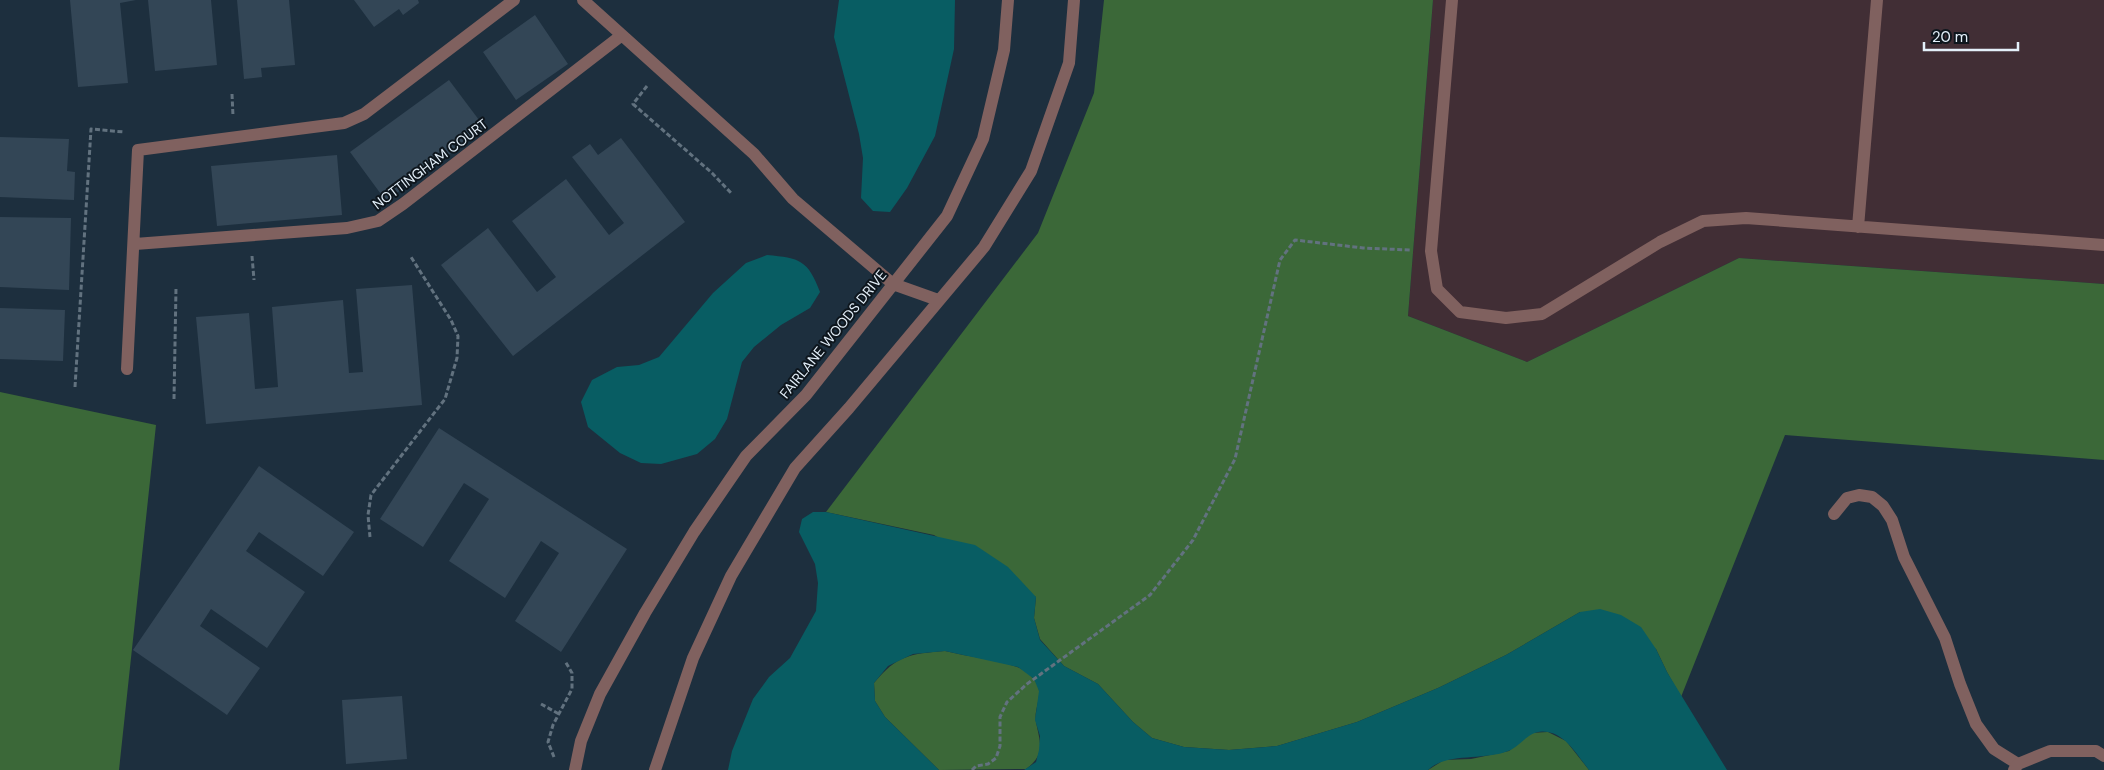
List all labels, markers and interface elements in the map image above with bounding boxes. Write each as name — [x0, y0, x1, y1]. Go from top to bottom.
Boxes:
scale bar — [1924, 20, 2018, 52]
text: 20 m — [1932, 27, 1968, 47]
street label: NOTTINGHAM COURT — [369, 115, 491, 213]
street label: FAIRLANE WOODS DRIVE — [776, 266, 890, 402]

